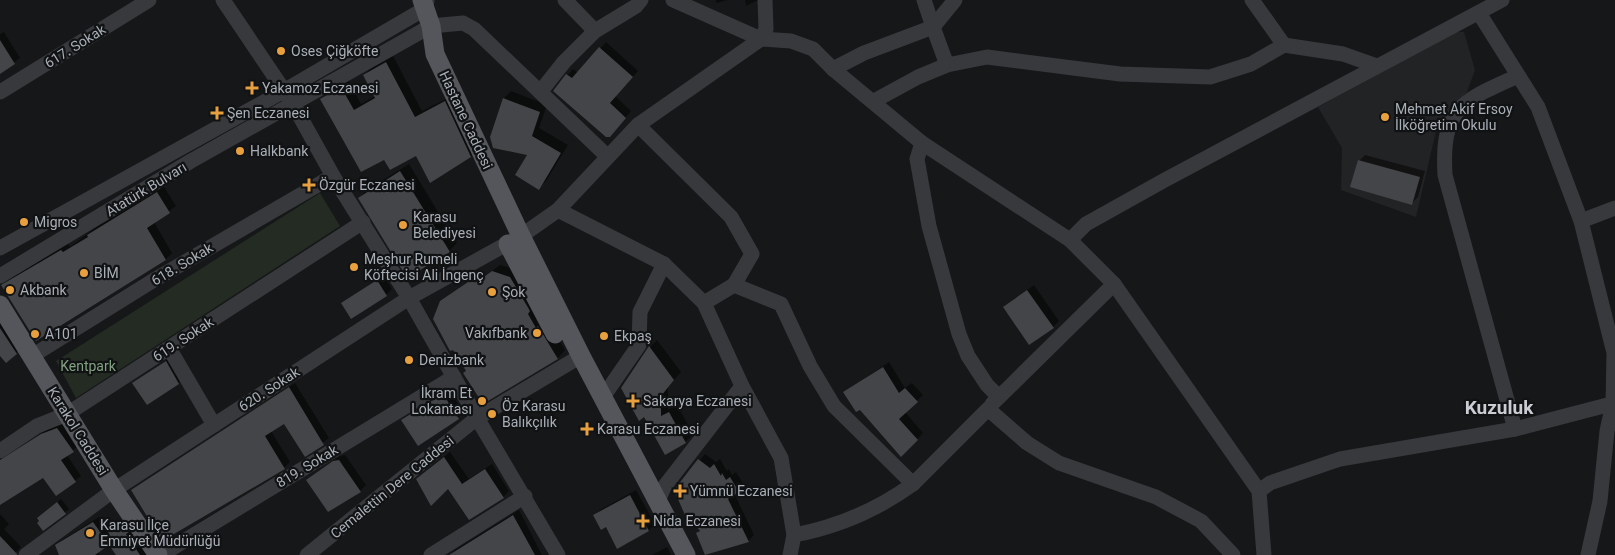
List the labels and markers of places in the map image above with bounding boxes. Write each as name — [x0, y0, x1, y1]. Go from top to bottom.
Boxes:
place label: Oses Çiğköfte — [291, 43, 378, 59]
marker: Oses Çiğköfte — [275, 45, 287, 57]
place label: Yakamoz Eczanesi — [262, 80, 378, 96]
marker: Yakamoz Eczanesi — [246, 82, 258, 94]
place label: Mehmet Akif Ersoy İlköğretim Okulu — [1395, 101, 1513, 133]
place label: Şen Eczanesi — [227, 105, 309, 121]
marker: Şen Eczanesi — [211, 107, 223, 119]
marker: Mehmet Akif Ersoy İlköğretim Okulu — [1379, 111, 1391, 123]
place label: Halkbank — [250, 143, 309, 159]
marker: Halkbank — [234, 145, 246, 157]
place label: Özgür Eczanesi — [319, 177, 415, 193]
marker: Özgür Eczanesi — [303, 179, 315, 191]
place label: Karasu Belediyesi — [413, 209, 476, 241]
place label: Migros — [34, 214, 77, 230]
marker: Migros — [18, 216, 30, 228]
marker: Karasu Belediyesi — [397, 219, 409, 231]
place label: Meşhur Rumeli Köftecisi Ali İngenç — [364, 251, 484, 283]
marker: Meşhur Rumeli Köftecisi Ali İngenç — [348, 261, 360, 273]
place label: BİM — [94, 265, 119, 281]
marker: BİM — [78, 267, 90, 279]
place label: Akbank — [20, 282, 67, 298]
marker: Akbank — [4, 284, 16, 296]
place label: Şok — [502, 284, 526, 300]
marker: Şok — [486, 286, 498, 298]
place label: Vakıfbank — [465, 325, 528, 341]
place label: A101 — [45, 326, 78, 342]
marker: Vakıfbank — [531, 327, 543, 339]
marker: A101 — [29, 328, 41, 340]
place label: Ekpaş — [614, 328, 652, 344]
marker: Ekpaş — [598, 330, 610, 342]
place label: Denizbank — [419, 352, 485, 368]
marker: Denizbank — [403, 354, 415, 366]
place label: İkram Et Lokantası — [411, 385, 472, 417]
place label: Sakarya Eczanesi — [643, 393, 752, 409]
marker: İkram Et Lokantası — [476, 395, 488, 407]
marker: Sakarya Eczanesi — [627, 395, 639, 407]
place label: Öz Karasu Balıkçılık — [502, 398, 565, 430]
marker: Öz Karasu Balıkçılık — [486, 408, 498, 420]
place label: Karasu Eczanesi — [597, 421, 699, 437]
marker: Karasu Eczanesi — [581, 423, 593, 435]
place label: Yümnü Eczanesi — [690, 483, 793, 499]
marker: Yümnü Eczanesi — [674, 485, 686, 497]
place label: Nida Eczanesi — [653, 513, 741, 529]
marker: Nida Eczanesi — [637, 515, 649, 527]
place label: Karasu İlçe Emniyet Müdürlüğü — [100, 517, 220, 549]
marker: Karasu İlçe Emniyet Müdürlüğü — [84, 527, 96, 539]

